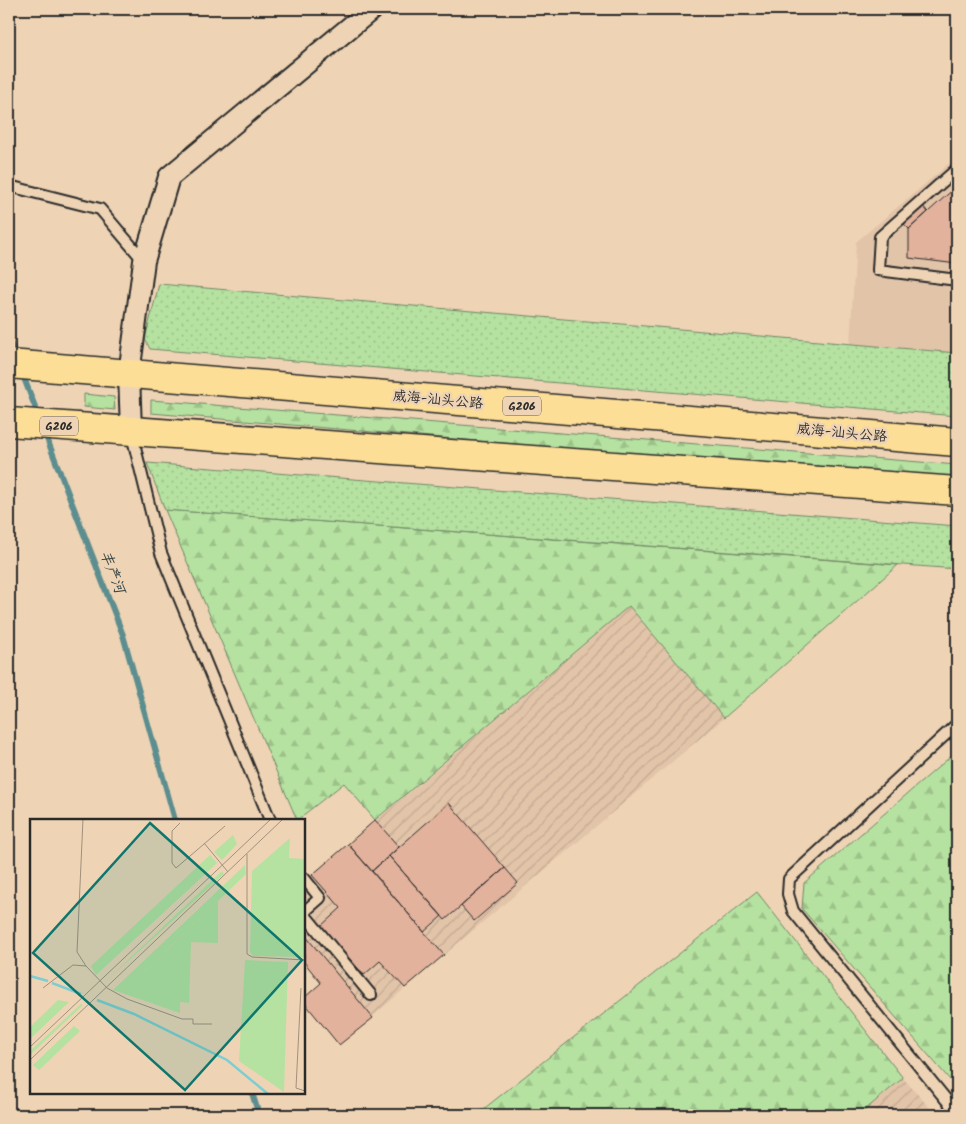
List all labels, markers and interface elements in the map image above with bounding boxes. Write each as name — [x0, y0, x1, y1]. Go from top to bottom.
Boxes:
street label: 威海-汕头公路 — [392, 385, 484, 415]
road number: G206 — [503, 396, 541, 416]
road number: G206 — [40, 416, 78, 436]
street label: 威海-汕头公路 — [796, 418, 888, 448]
water label: 丰产河 — [93, 547, 132, 600]
inset map — [30, 819, 305, 1094]

